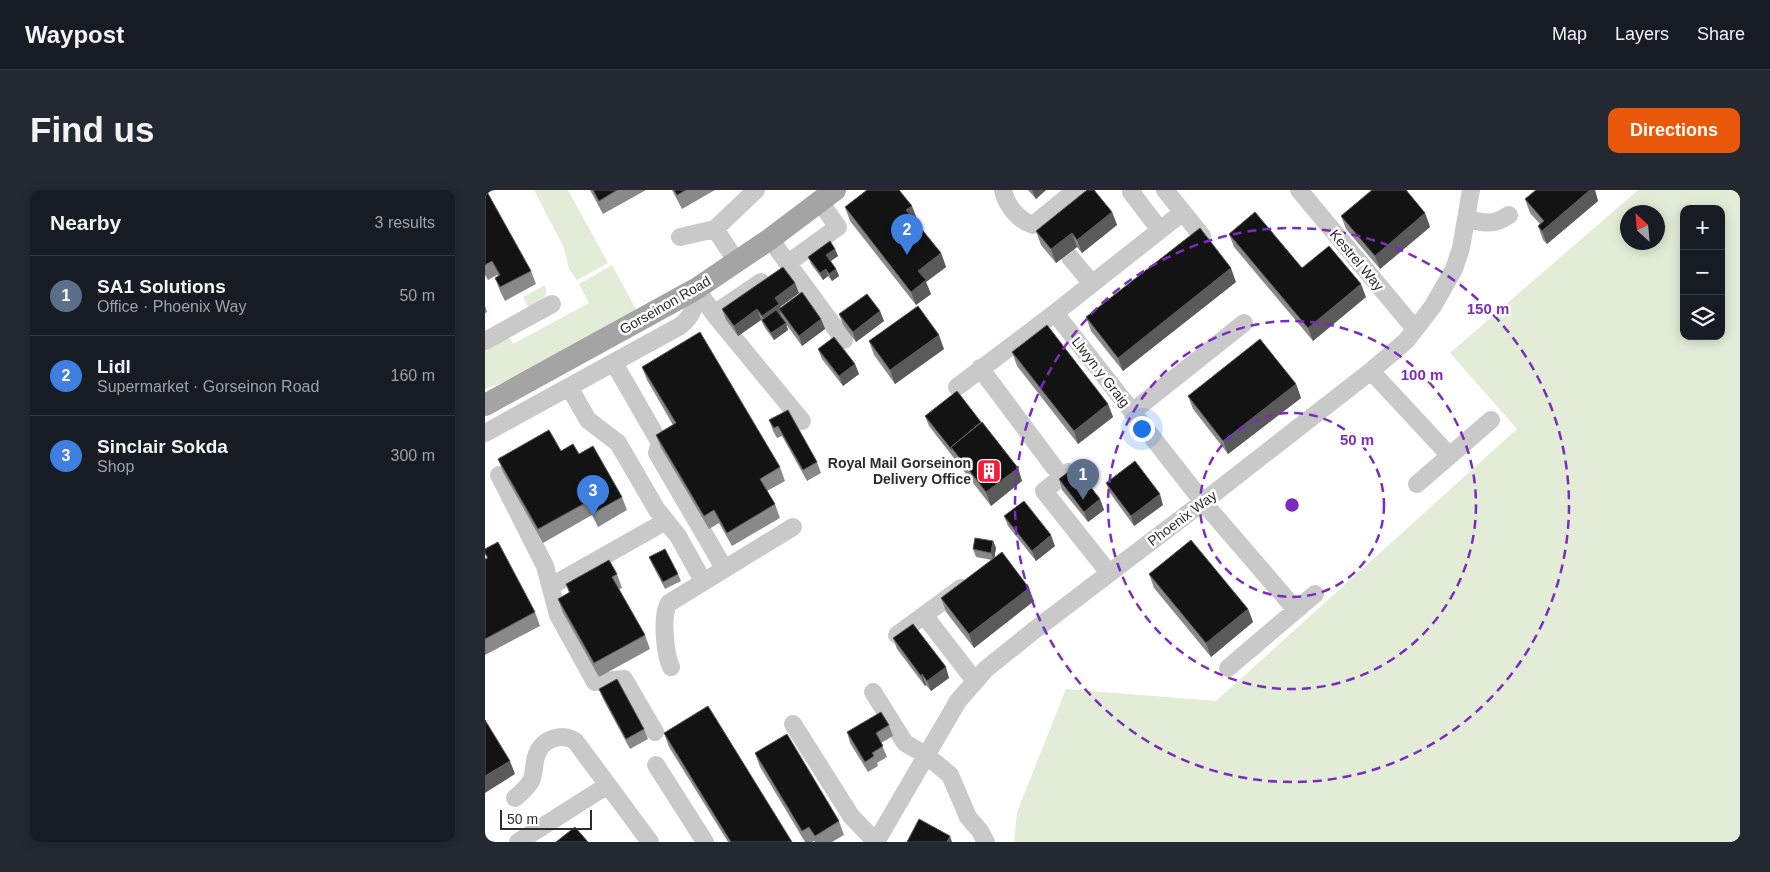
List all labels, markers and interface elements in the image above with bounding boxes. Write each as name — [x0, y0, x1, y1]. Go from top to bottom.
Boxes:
text: Waypost — [25, 21, 124, 48]
text: Map — [1552, 24, 1587, 44]
text: Layers — [1615, 24, 1669, 44]
text: Share — [1697, 24, 1745, 44]
button: Directions — [1608, 108, 1740, 153]
text: Find us — [30, 110, 154, 149]
north arrow — [1620, 205, 1665, 250]
map controls — [1680, 205, 1725, 340]
button: + — [1680, 205, 1725, 250]
text: Nearby — [50, 211, 121, 234]
text: 3 results — [375, 214, 435, 231]
pin: 2 — [891, 214, 923, 255]
street label: Kestrel Way — [1327, 226, 1387, 294]
button: − — [1680, 250, 1725, 295]
street label: Gorseinon Road — [617, 273, 713, 337]
text: SA1 Solutions — [97, 276, 226, 297]
text: 1 — [62, 287, 70, 304]
text: 50 m — [399, 287, 435, 304]
button: layers — [1680, 295, 1725, 340]
text: Office · Phoenix Way — [97, 298, 246, 315]
text: 150 m — [1467, 300, 1509, 317]
street label: Llwyn y Graig — [1069, 334, 1133, 410]
text: Lidl — [97, 356, 131, 377]
text: 100 m — [1401, 366, 1443, 383]
text: 2 — [62, 367, 70, 384]
text: 160 m — [391, 367, 435, 384]
text: Supermarket · Gorseinon Road — [97, 378, 319, 395]
your location — [1129, 416, 1155, 442]
text: 50 m — [1340, 431, 1374, 448]
text: Sinclair Sokda — [97, 436, 228, 457]
text: 3 — [62, 447, 70, 464]
text: 300 m — [391, 447, 435, 464]
place label: Royal Mail Gorseinon Delivery Office — [828, 455, 971, 487]
text: Shop — [97, 458, 134, 475]
building icon: Royal Mail Gorseinon Delivery Office — [976, 458, 1002, 484]
pin: 1 — [1067, 459, 1099, 500]
pin: 3 — [577, 475, 609, 516]
street label: Phoenix Way — [1144, 487, 1220, 549]
centre of rings — [1283, 496, 1301, 514]
scale bar — [500, 807, 593, 830]
text: 50 m — [507, 811, 538, 827]

